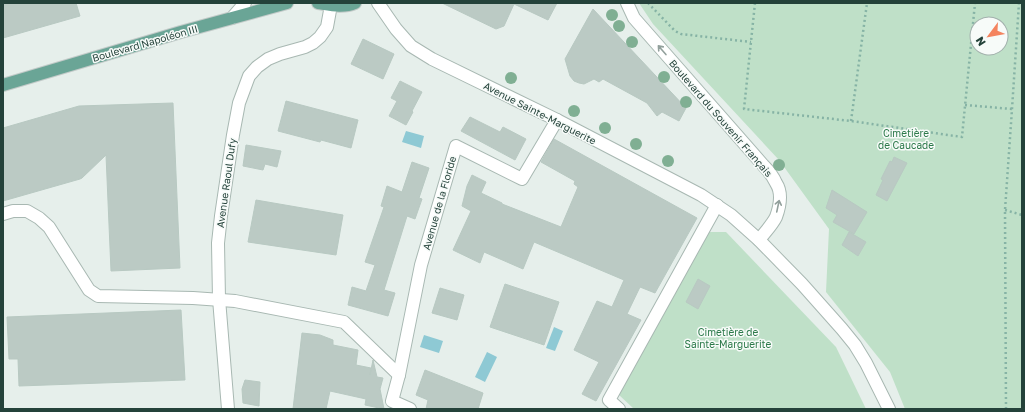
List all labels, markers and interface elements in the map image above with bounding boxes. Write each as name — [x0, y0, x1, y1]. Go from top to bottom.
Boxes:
north arrow — [969, 16, 1009, 56]
street label: Boulevard Napoléon III — [91, 22, 199, 64]
text: N — [972, 35, 988, 49]
one-way arrow — [658, 44, 667, 55]
street label: Boulevard du Souvenir Français — [667, 57, 775, 179]
street label: Avenue Sainte-Marguerite — [482, 79, 598, 147]
park label: Cimetière de Caucade — [878, 127, 934, 151]
street label: Avenue Raoul Dufy — [214, 137, 238, 229]
street label: Avenue de la Floride — [420, 154, 458, 251]
one-way arrow — [775, 200, 783, 213]
park label: Cimetière de Sainte-Marguerite — [685, 326, 772, 350]

